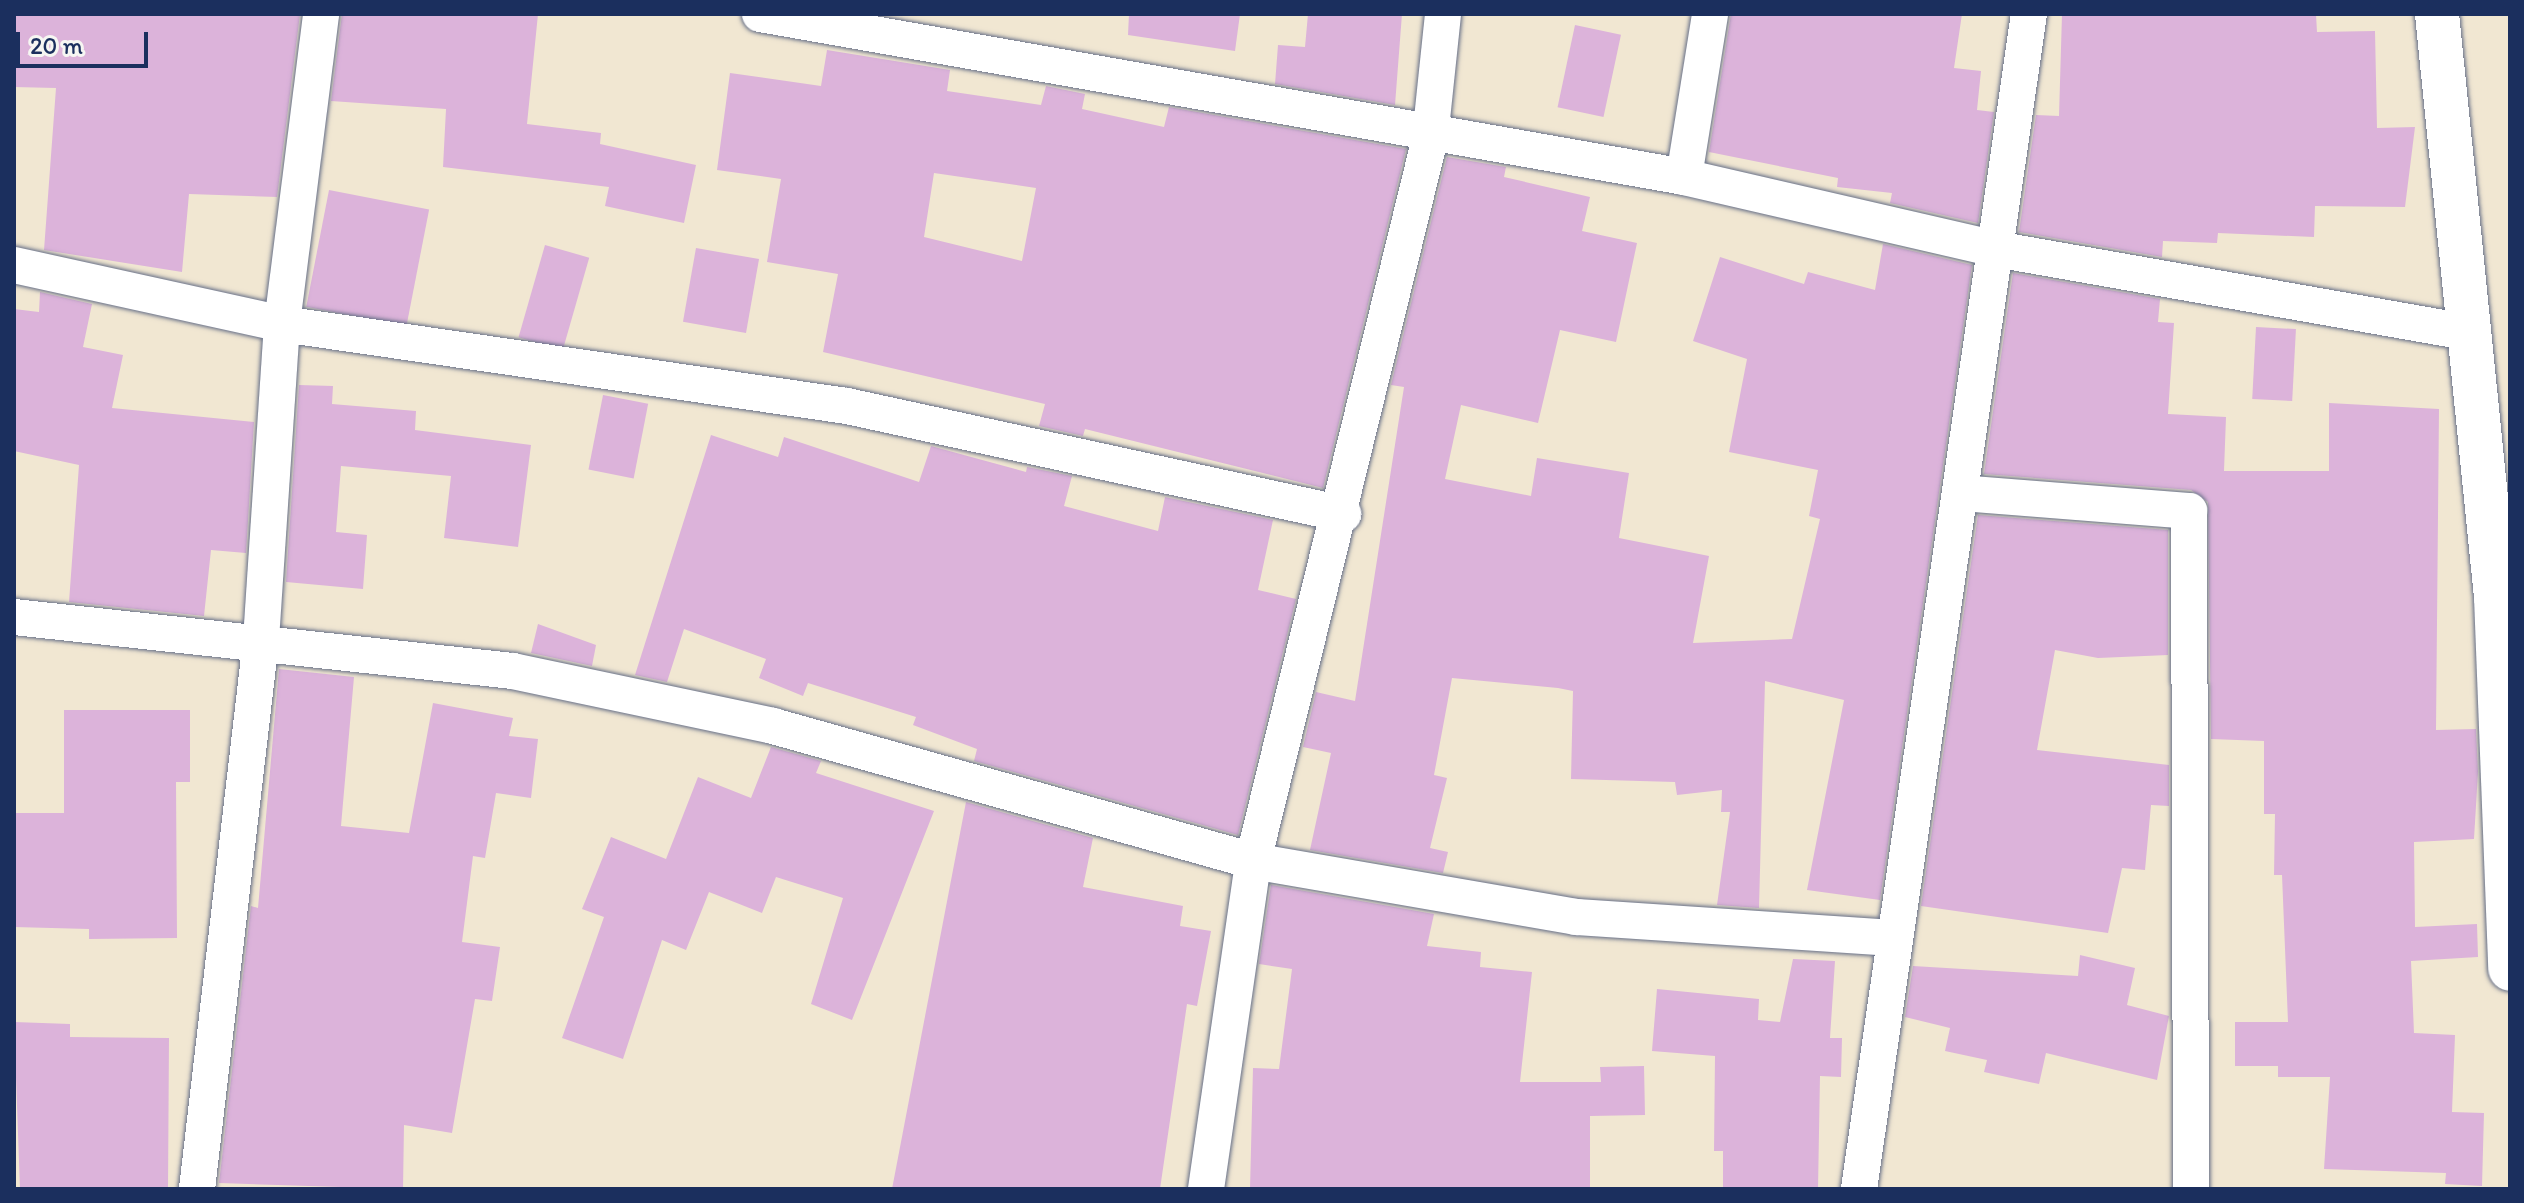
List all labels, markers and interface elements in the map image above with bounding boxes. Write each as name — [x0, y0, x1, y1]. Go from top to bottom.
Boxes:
scale bar — [20, 16, 152, 66]
text: 20 m — [30, 31, 83, 60]

